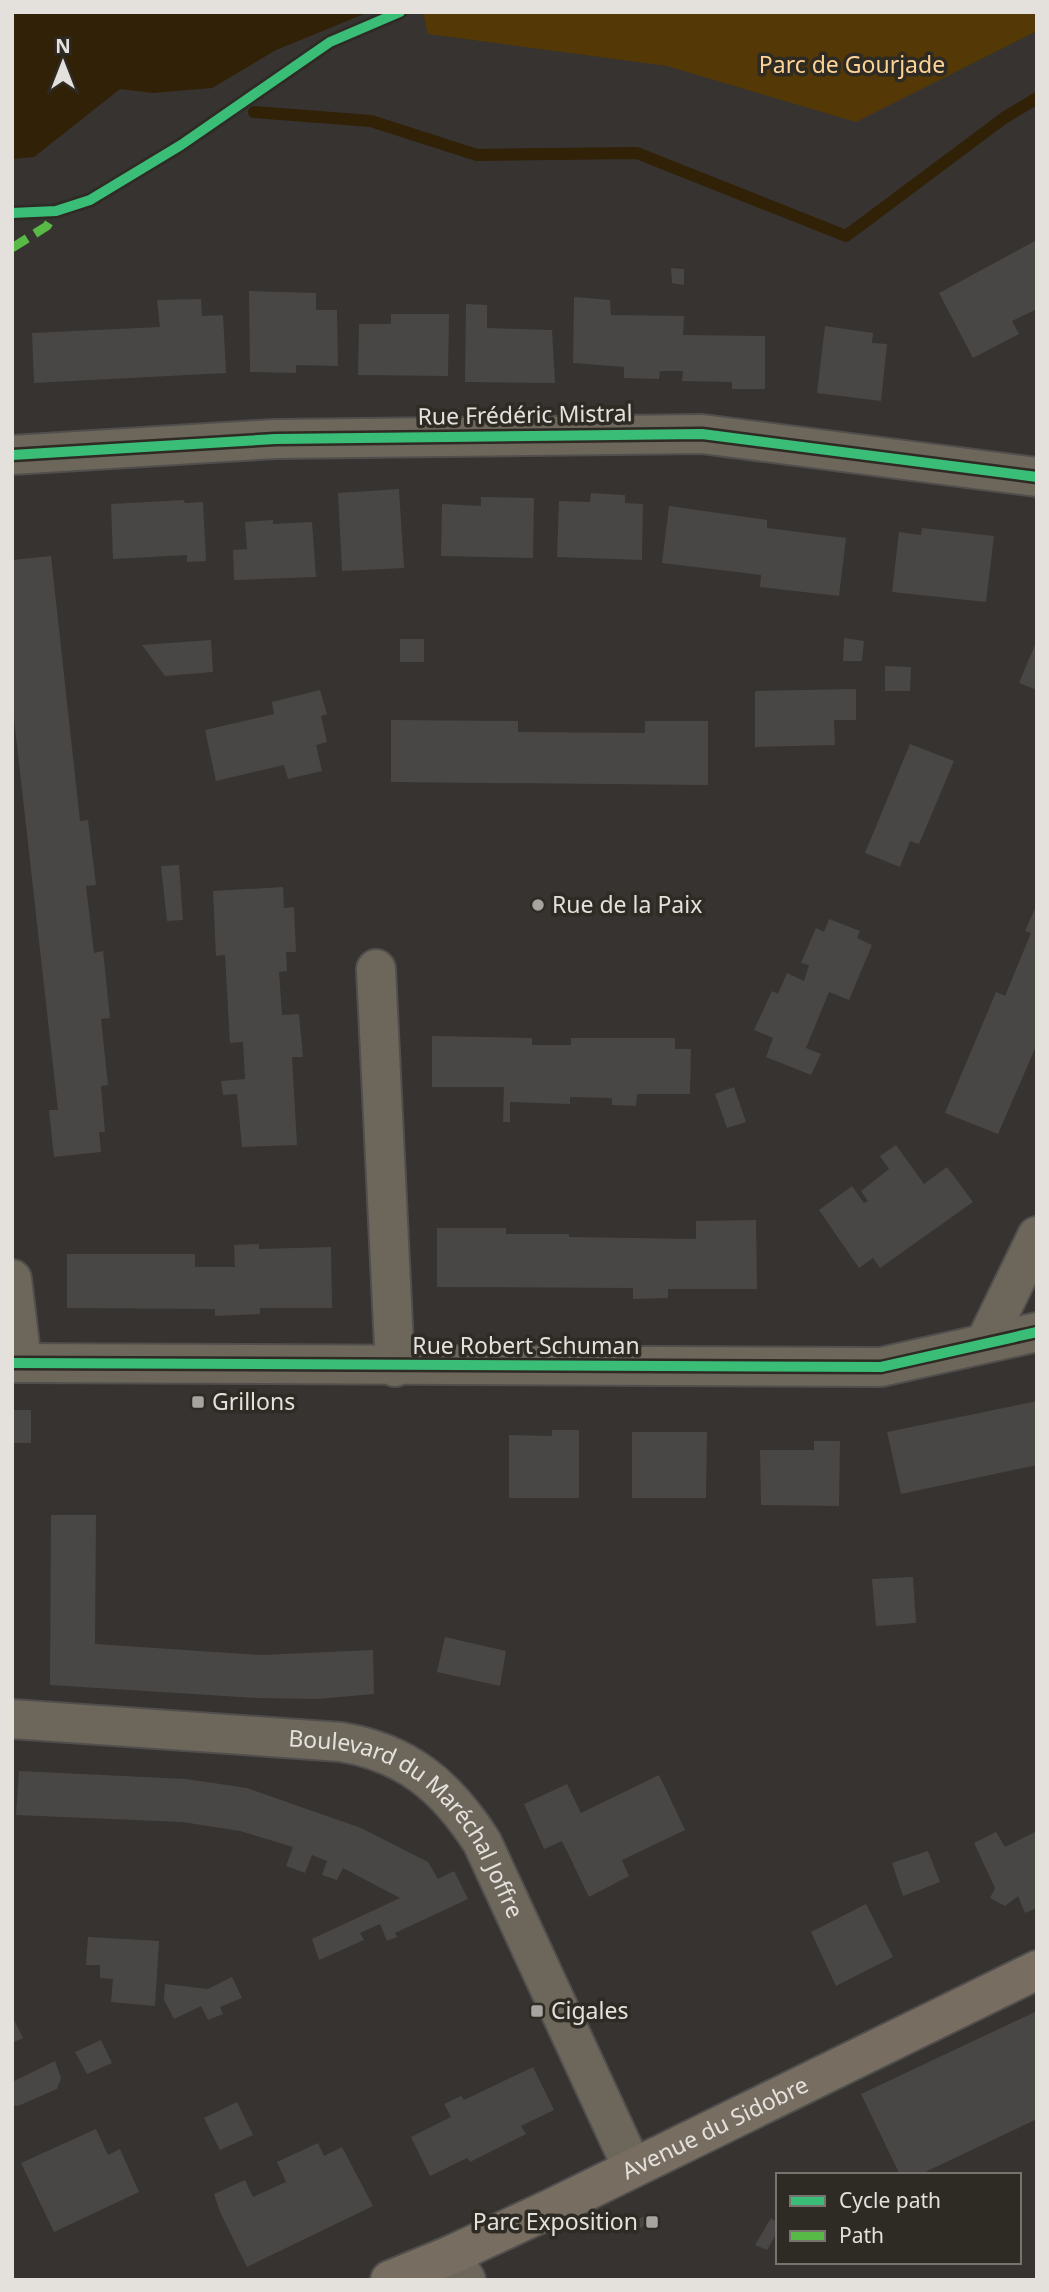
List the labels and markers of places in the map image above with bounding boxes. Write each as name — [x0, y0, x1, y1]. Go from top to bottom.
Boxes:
place label: Rue de la Paix — [552, 888, 702, 920]
marker: Rue de la Paix — [530, 897, 546, 913]
place label: Grillons — [212, 1385, 295, 1417]
marker: Grillons — [190, 1394, 206, 1410]
place label: Cigales — [551, 1994, 628, 2026]
marker: Cigales — [529, 2003, 545, 2019]
place label: Parc Exposition — [473, 2205, 638, 2237]
marker: Parc Exposition — [644, 2214, 660, 2230]

